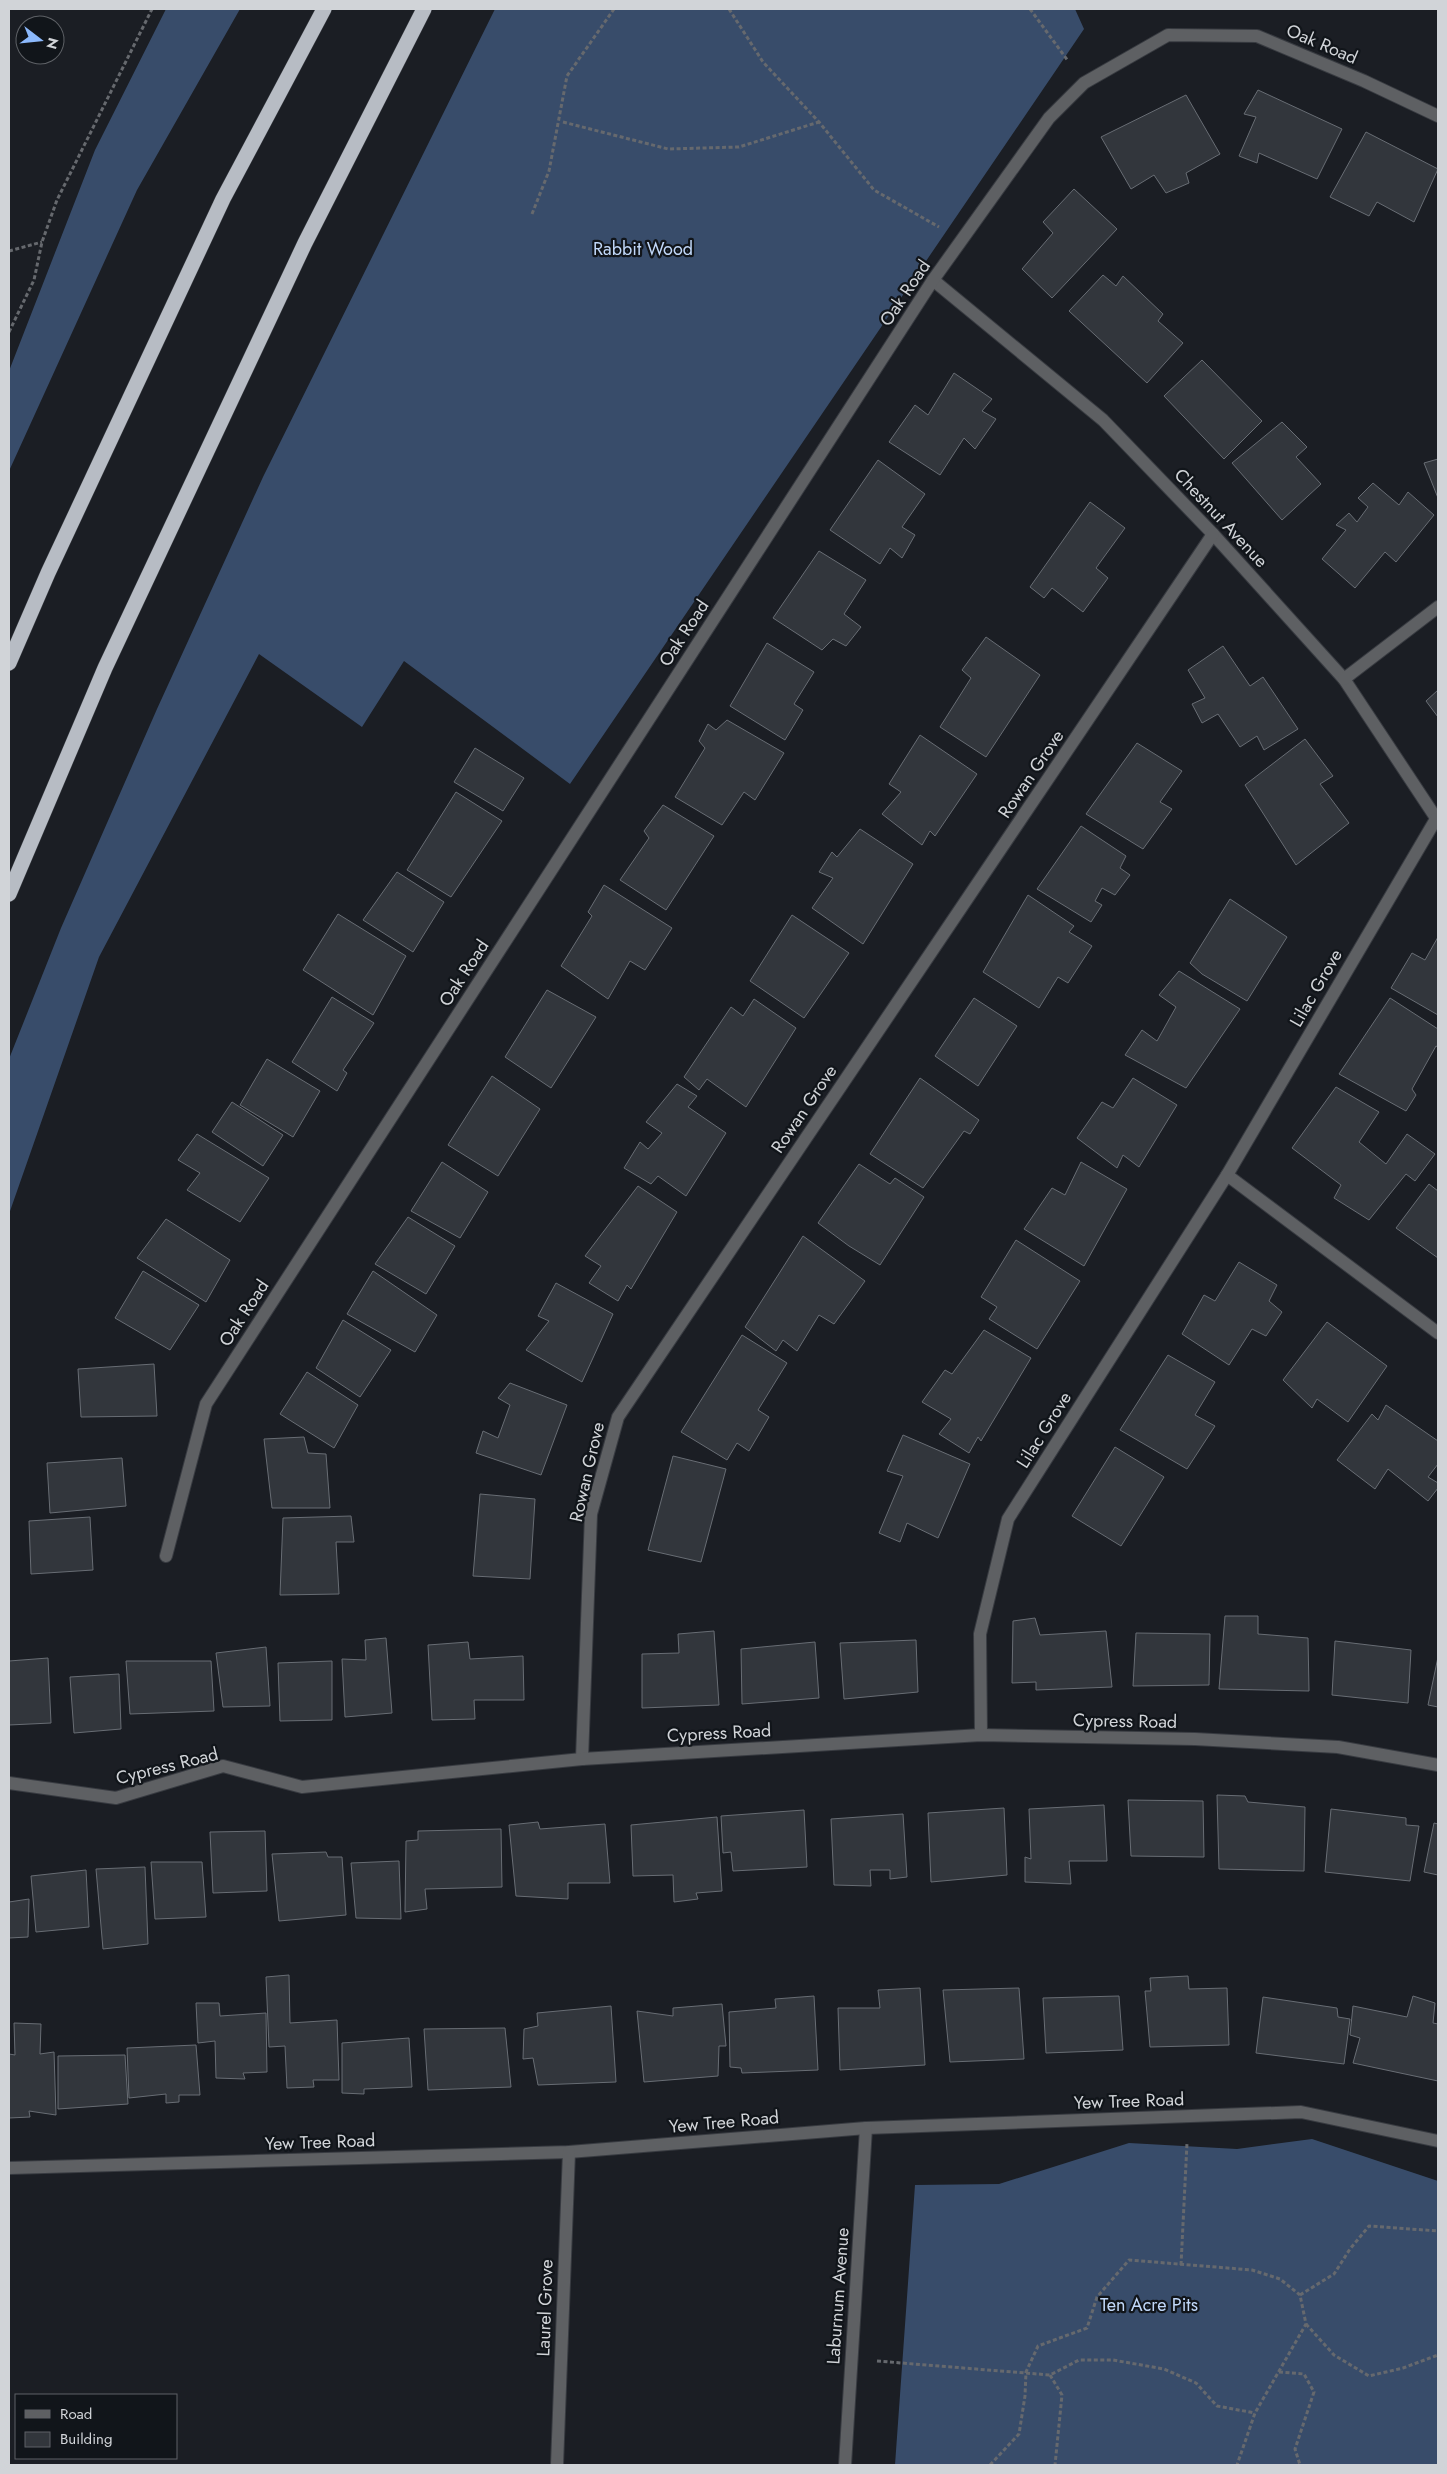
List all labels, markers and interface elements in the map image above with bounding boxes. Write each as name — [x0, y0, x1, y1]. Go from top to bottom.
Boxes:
north arrow — [15, 15, 65, 65]
street label: Oak Road — [1282, 17, 1362, 71]
text: N — [41, 35, 64, 52]
park label: Rabbit Wood — [593, 236, 693, 262]
street label: Oak Road — [873, 255, 937, 331]
street label: Chestnut Avenue — [1168, 463, 1274, 573]
street label: Oak Road — [653, 594, 715, 672]
street label: Rowan Grove — [992, 725, 1070, 823]
street label: Oak Road — [433, 934, 495, 1012]
street label: Lilac Grove — [1283, 944, 1349, 1032]
street label: Rowan Grove — [765, 1060, 843, 1158]
street label: Oak Road — [213, 1274, 275, 1352]
street label: Lilac Grove — [1010, 1387, 1078, 1473]
street label: Rowan Grove — [563, 1420, 611, 1524]
street label: Cypress Road — [1073, 1707, 1177, 1735]
street label: Cypress Road — [666, 1717, 772, 1749]
street label: Cypress Road — [113, 1741, 221, 1791]
street label: Yew Tree Road — [1073, 2086, 1185, 2116]
street label: Yew Tree Road — [668, 2104, 780, 2140]
street label: Yew Tree Road — [264, 2127, 376, 2157]
street label: Laburnum Avenue — [820, 2227, 856, 2365]
street label: Laurel Grove — [530, 2259, 560, 2357]
park label: Ten Acre Pits — [1100, 2292, 1198, 2318]
legend — [15, 2394, 178, 2459]
text: Road — [60, 2403, 92, 2425]
text: Building — [60, 2428, 112, 2450]

